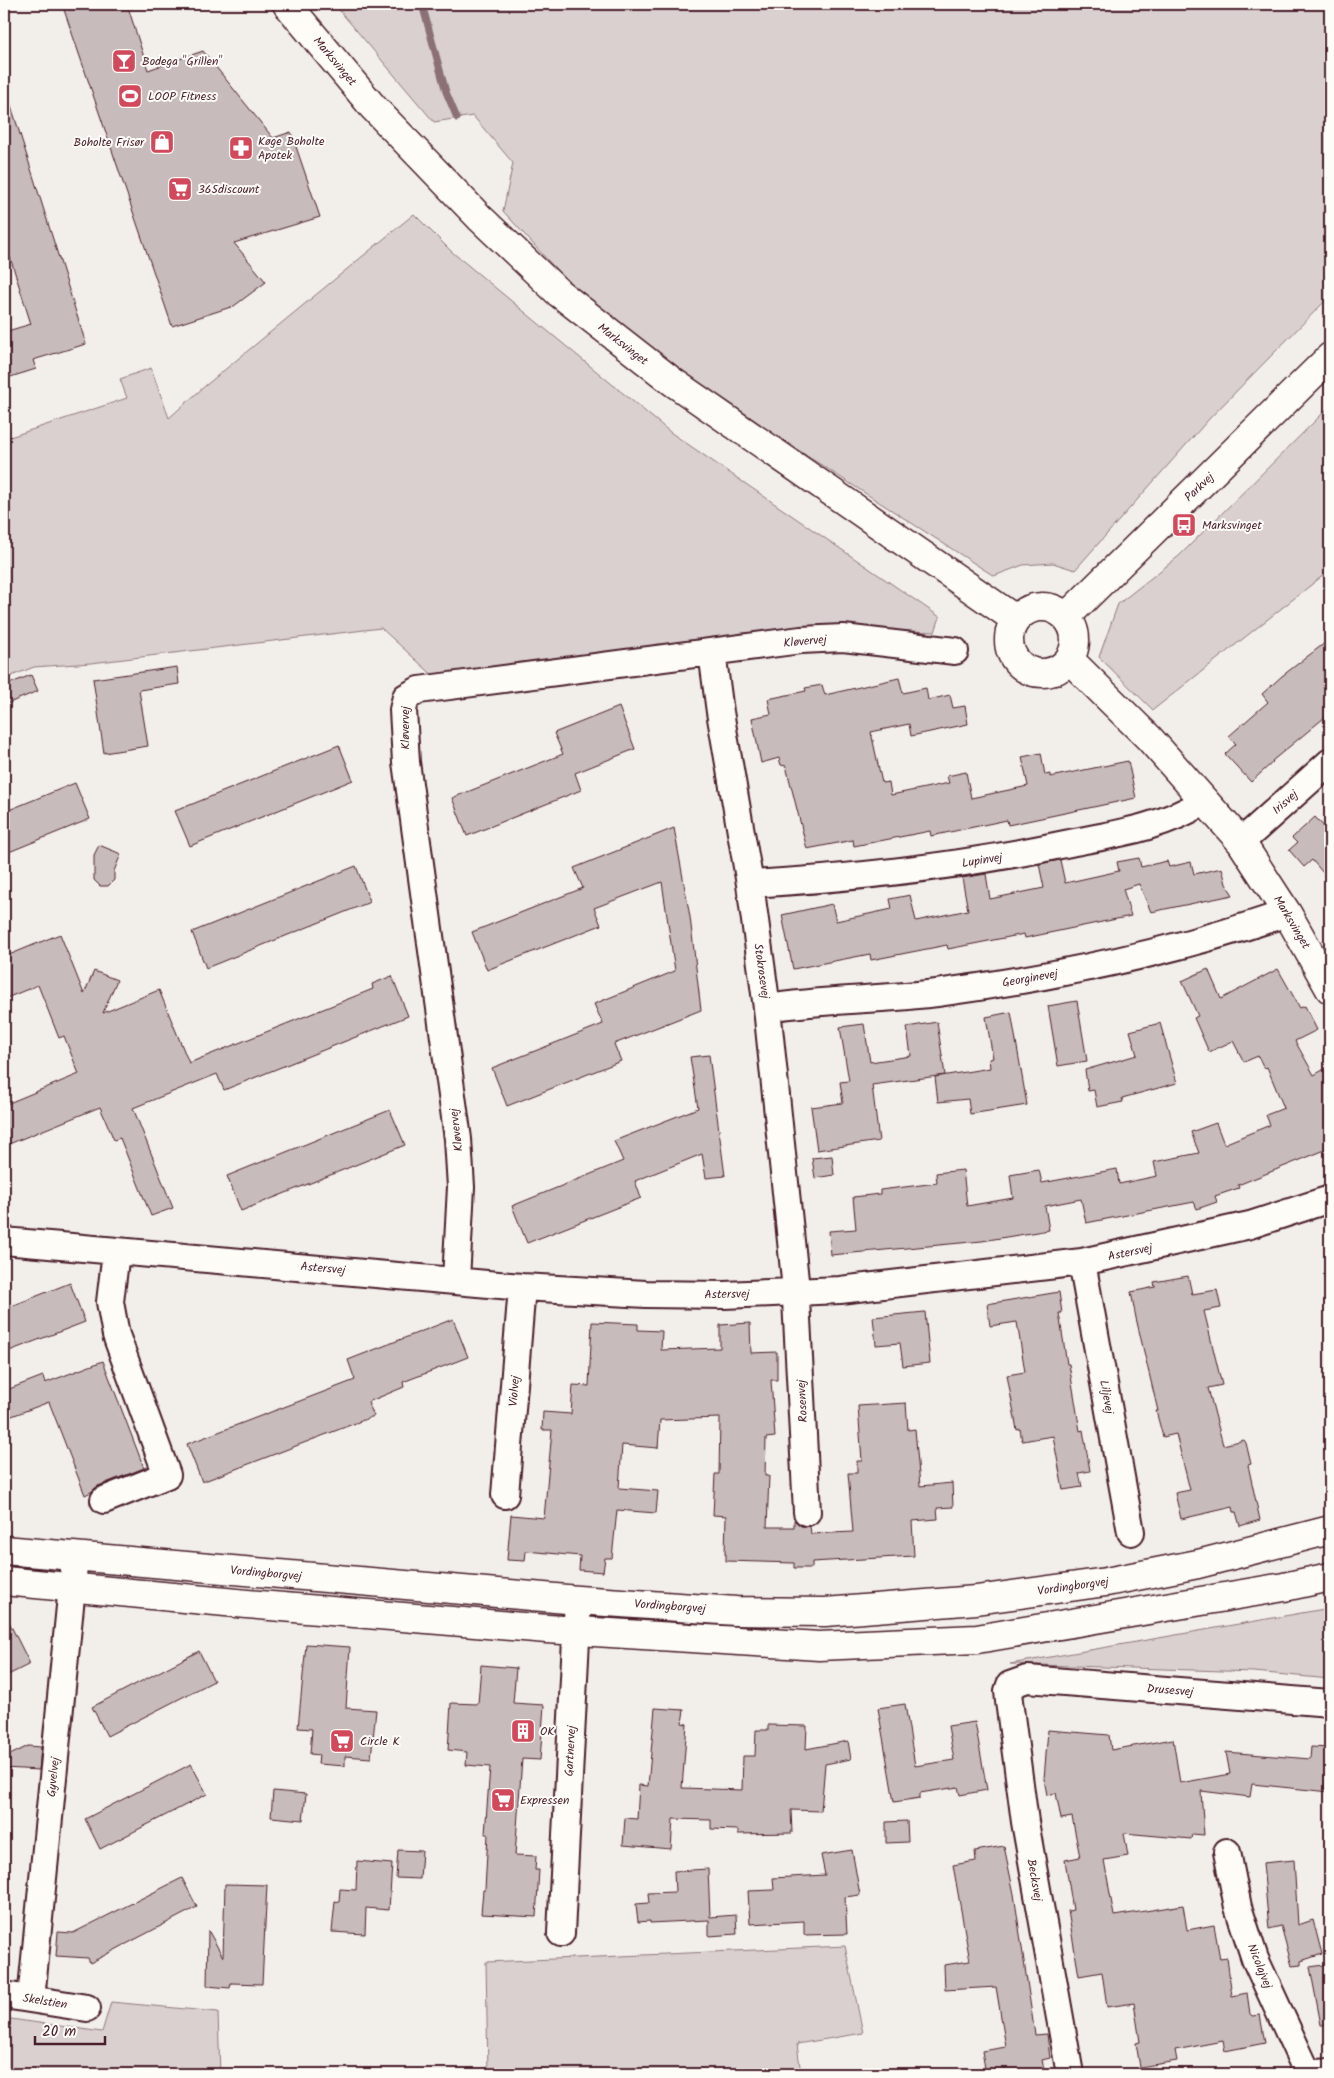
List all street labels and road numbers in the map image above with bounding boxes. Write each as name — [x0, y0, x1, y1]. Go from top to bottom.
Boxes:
street label: Marksvinget — [308, 32, 361, 91]
street label: Marksvinget — [593, 318, 652, 371]
street label: Parkvej — [1180, 468, 1219, 506]
street label: Kløvervej — [783, 630, 828, 653]
street label: Kløvervej — [396, 705, 415, 750]
street label: Irisvej — [1268, 785, 1303, 819]
street label: Lupinvej — [960, 848, 1005, 873]
street label: Marksvinget — [1268, 892, 1315, 953]
street label: Stokrosevej — [748, 942, 775, 1001]
street label: Georginevej — [1001, 964, 1060, 993]
street label: Kløvervej — [444, 1106, 469, 1153]
street label: Astersvej — [1106, 1238, 1155, 1266]
street label: Astersvej — [300, 1257, 347, 1280]
street label: Astersvej — [704, 1285, 751, 1304]
street label: Violvej — [504, 1374, 525, 1407]
street label: Rosenvej — [792, 1378, 813, 1423]
street label: Liljevej — [1094, 1379, 1119, 1417]
street label: Vordingborgvej — [229, 1561, 303, 1586]
street label: Vordingborgvej — [1036, 1572, 1111, 1601]
street label: Vordingborgvej — [634, 1595, 707, 1619]
street label: Drusesvej — [1146, 1679, 1195, 1702]
street label: Gartnervej — [560, 1724, 581, 1777]
street label: Gyvelvej — [42, 1755, 65, 1798]
street label: Becksvej — [1021, 1857, 1048, 1904]
street label: Nicolajvej — [1242, 1941, 1277, 1992]
street label: Skelstien — [21, 1989, 69, 2014]

